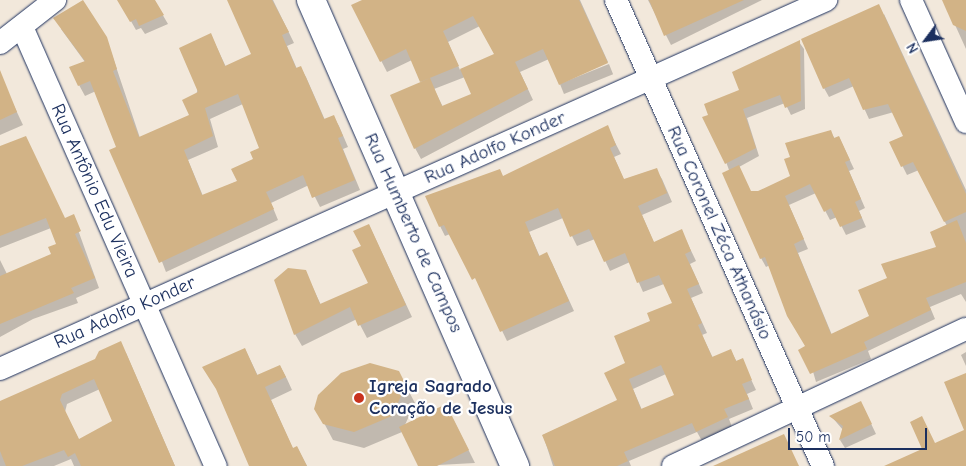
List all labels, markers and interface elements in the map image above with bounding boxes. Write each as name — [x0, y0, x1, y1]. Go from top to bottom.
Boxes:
north arrow — [901, 15, 951, 65]
text: N — [903, 40, 922, 56]
street label: Rua Antônio Edu Vieira — [45, 101, 143, 281]
street label: Rua Adolfo Konder — [421, 107, 569, 189]
street label: Rua Coronel Zéca Athanásio — [661, 123, 777, 343]
street label: Rua Humberto de Campos — [359, 130, 467, 336]
street label: Rua Adolfo Konder — [51, 272, 199, 354]
place label: Igreja Sagrado Coração de Jesus — [369, 376, 512, 420]
marker: Igreja Sagrado Coração de Jesus — [353, 392, 365, 404]
scale bar — [791, 418, 930, 450]
text: 50 m — [796, 428, 831, 446]

